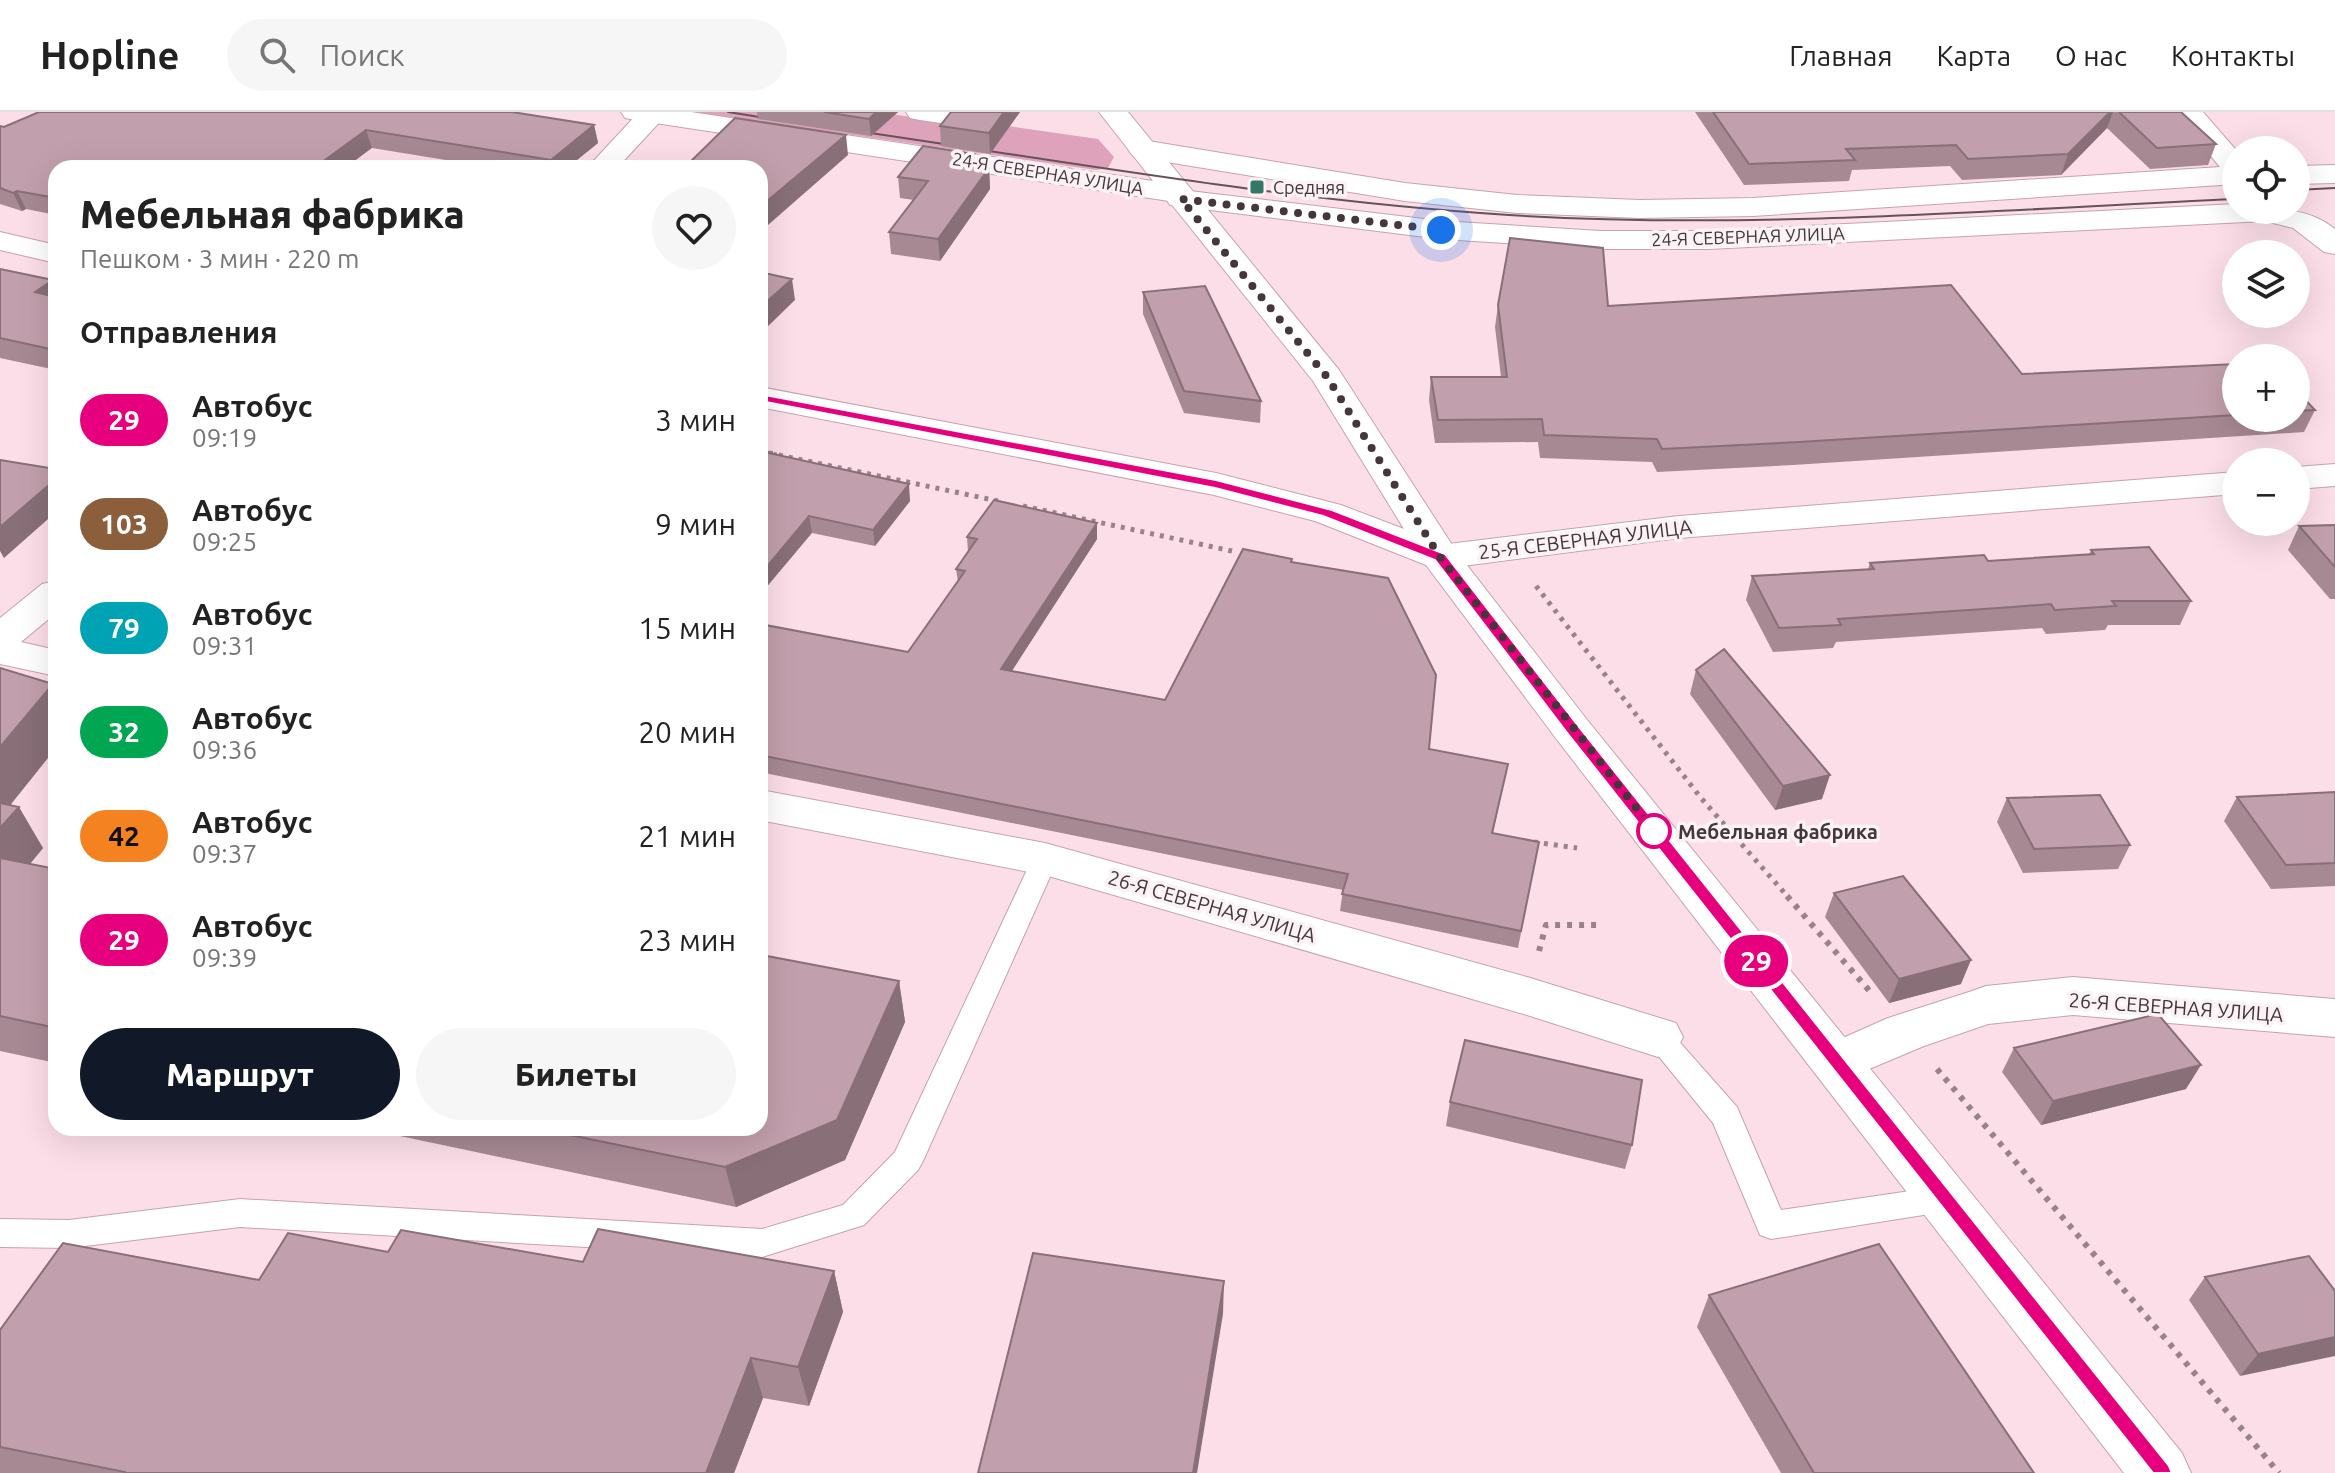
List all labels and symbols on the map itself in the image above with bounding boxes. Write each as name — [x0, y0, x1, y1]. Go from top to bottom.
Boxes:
street label: 24-Я СЕВЕРНАЯ УЛИЦА — [951, 148, 1145, 198]
place label: Средняя — [1273, 177, 1345, 197]
marker: Средняя — [1248, 178, 1266, 196]
your location — [1421, 210, 1461, 250]
street label: 24-Я СЕВЕРНАЯ УЛИЦА — [1651, 223, 1845, 249]
street label: 25-Я СЕВЕРНАЯ УЛИЦА — [1477, 514, 1693, 564]
marker: Мебельная фабрика — [1637, 814, 1671, 848]
place label: Мебельная фабрика — [1678, 820, 1878, 843]
street label: 26-Я СЕВЕРНАЯ УЛИЦА — [1106, 865, 1318, 947]
line badge: 29 — [1720, 935, 1792, 987]
street label: 26-Я СЕВЕРНАЯ УЛИЦА — [2068, 988, 2284, 1026]

